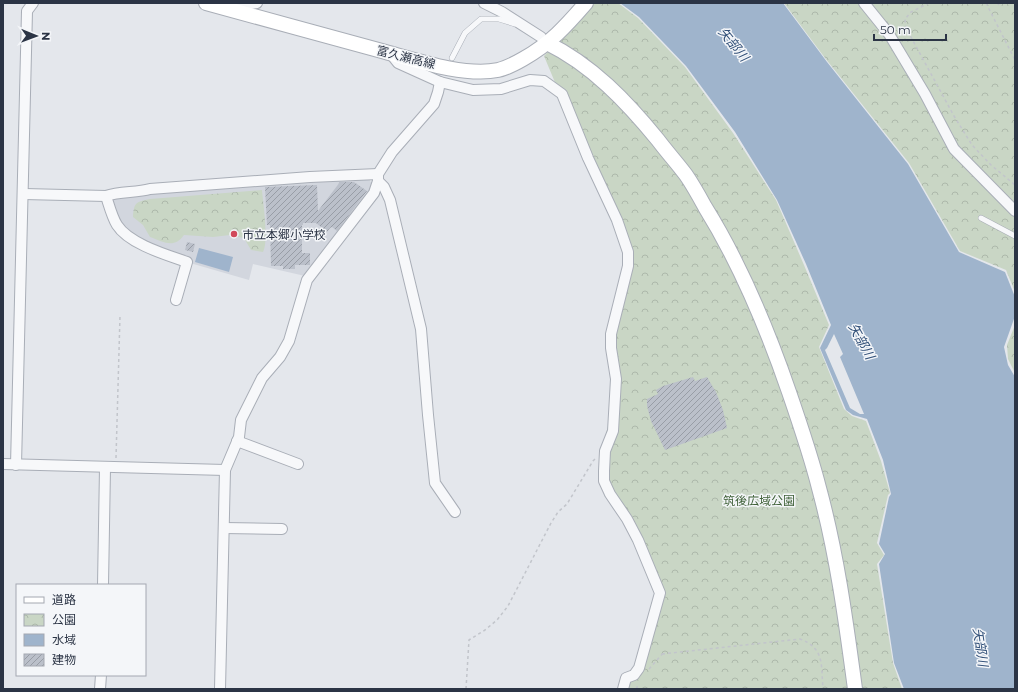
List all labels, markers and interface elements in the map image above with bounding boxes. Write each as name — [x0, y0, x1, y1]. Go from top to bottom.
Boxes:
north arrow — [16, 16, 56, 56]
scale bar — [874, 16, 946, 42]
text: 50 m — [880, 22, 911, 37]
water label: 矢部川 — [716, 24, 754, 66]
text: N — [39, 32, 53, 41]
street label: 富久瀬高線 — [375, 42, 437, 72]
place label: 市立本郷小学校 — [242, 227, 326, 242]
marker: 市立本郷小学校 — [229, 229, 239, 239]
water label: 矢部川 — [846, 320, 879, 364]
park label: 筑後広域公園 — [723, 493, 795, 508]
legend — [16, 584, 146, 676]
text: 道路 — [52, 592, 76, 607]
text: 公園 — [52, 612, 76, 627]
water label: 矢部川 — [970, 627, 992, 669]
text: 水域 — [52, 632, 76, 647]
text: 建物 — [52, 652, 76, 667]

